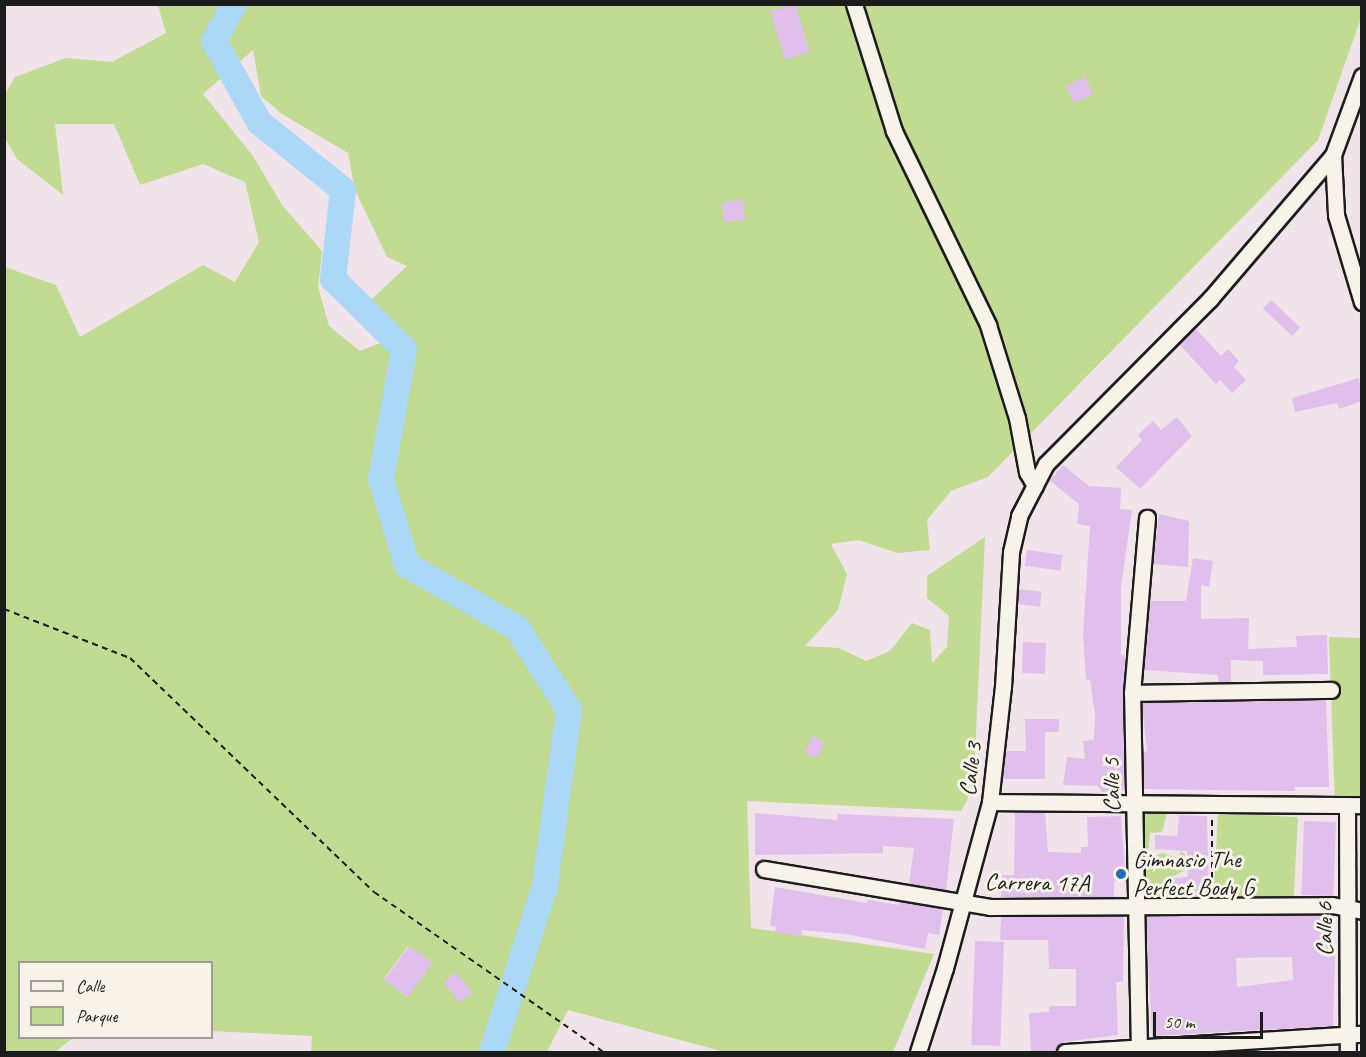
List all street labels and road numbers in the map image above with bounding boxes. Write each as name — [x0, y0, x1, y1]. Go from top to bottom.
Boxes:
street label: Calle 3 — [953, 740, 989, 798]
street label: Calle 5 — [1097, 758, 1127, 812]
street label: Carrera 17A — [984, 868, 1090, 898]
street label: Calle 6 — [1311, 902, 1339, 956]

